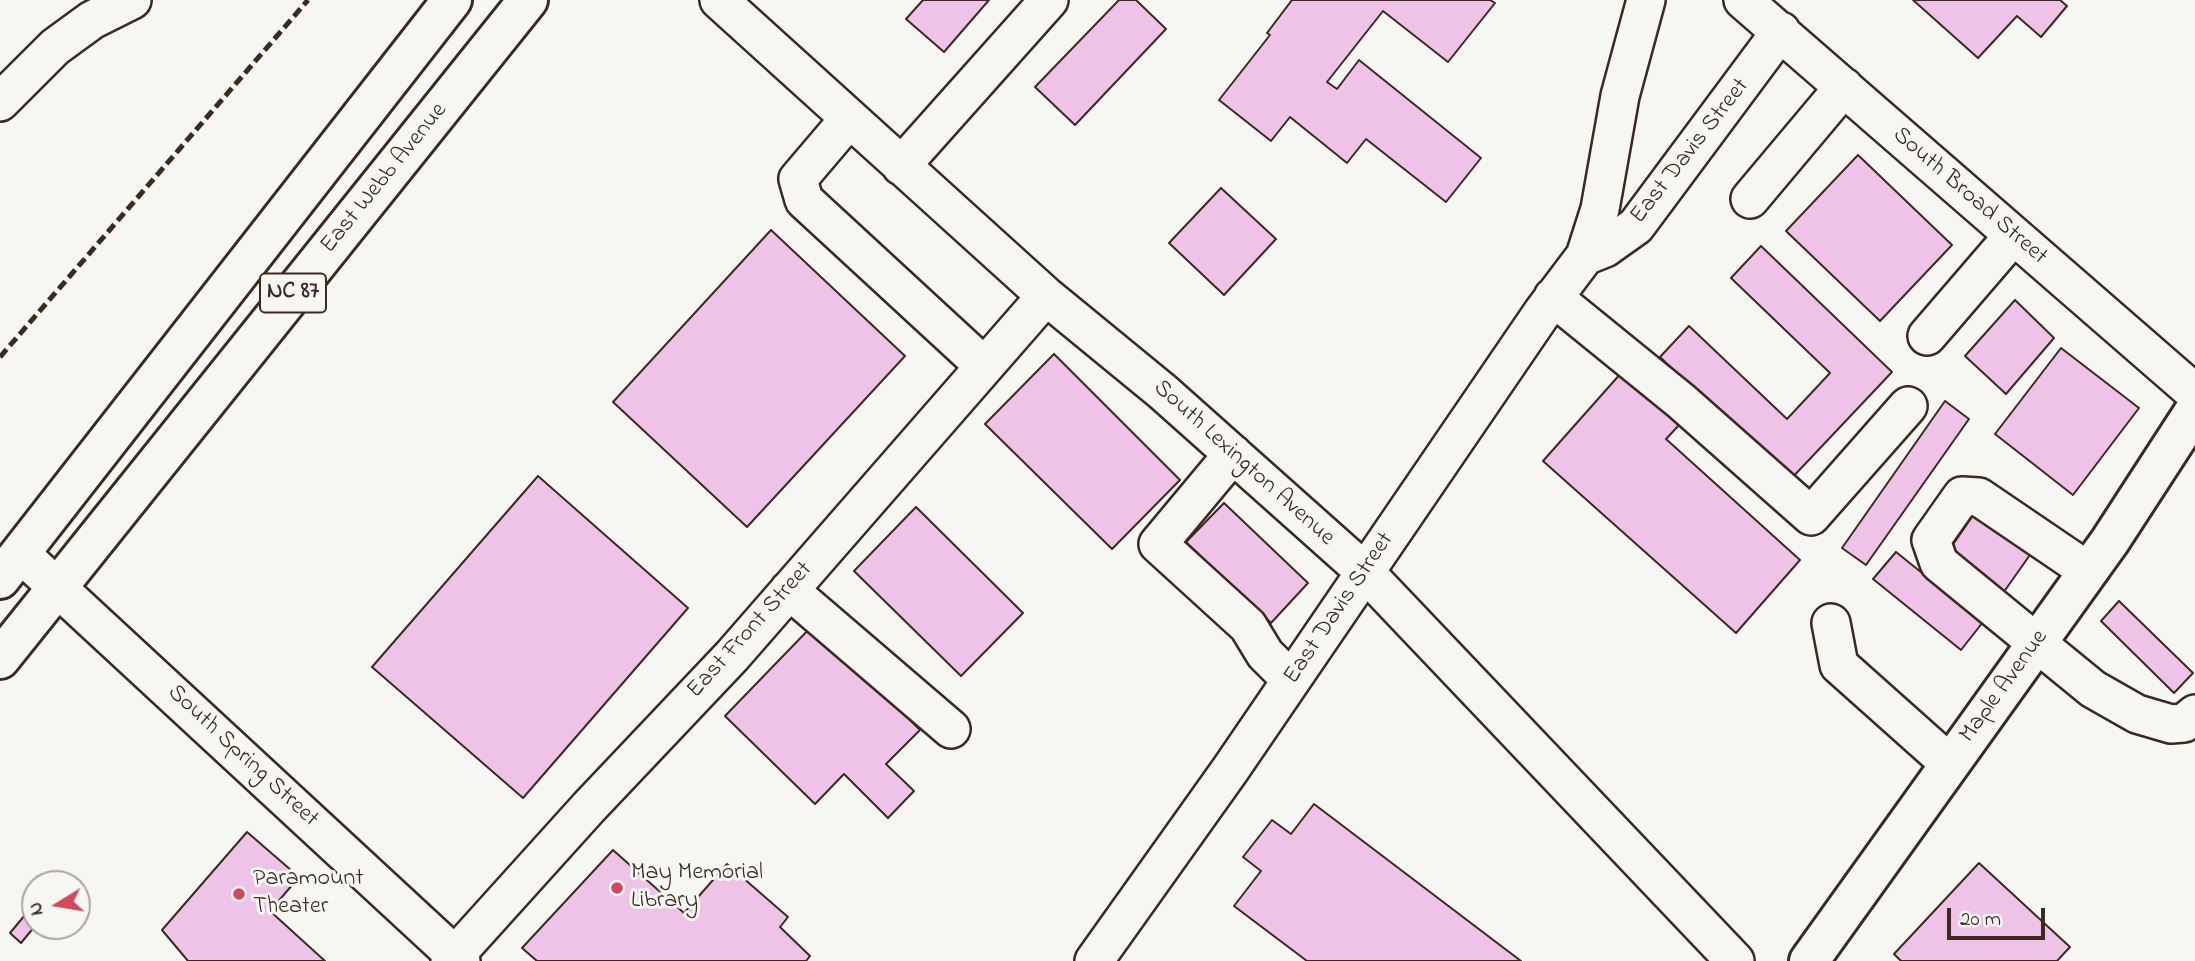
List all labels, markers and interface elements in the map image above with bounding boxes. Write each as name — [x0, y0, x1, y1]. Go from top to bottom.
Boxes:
street label: East Davis Street — [1625, 74, 1757, 230]
street label: East Webb Avenue — [315, 98, 455, 260]
street label: South Broad Street — [1886, 122, 2052, 272]
road number: NC 87 — [260, 274, 326, 312]
street label: South Lexington Avenue — [1146, 375, 1340, 553]
street label: East Davis Street — [1279, 528, 1401, 690]
street label: East Front Street — [682, 557, 820, 705]
street label: Maple Avenue — [1954, 625, 2056, 749]
street label: South Spring Street — [160, 680, 324, 834]
place label: May Memorial Library — [631, 860, 763, 916]
place label: Paramount Theater — [253, 866, 363, 922]
north arrow — [21, 870, 91, 940]
marker: May Memorial Library — [609, 880, 625, 896]
marker: Paramount Theater — [231, 886, 247, 902]
scale bar — [1950, 894, 2048, 938]
text: N — [22, 900, 51, 918]
text: 20 m — [1960, 905, 2001, 935]

